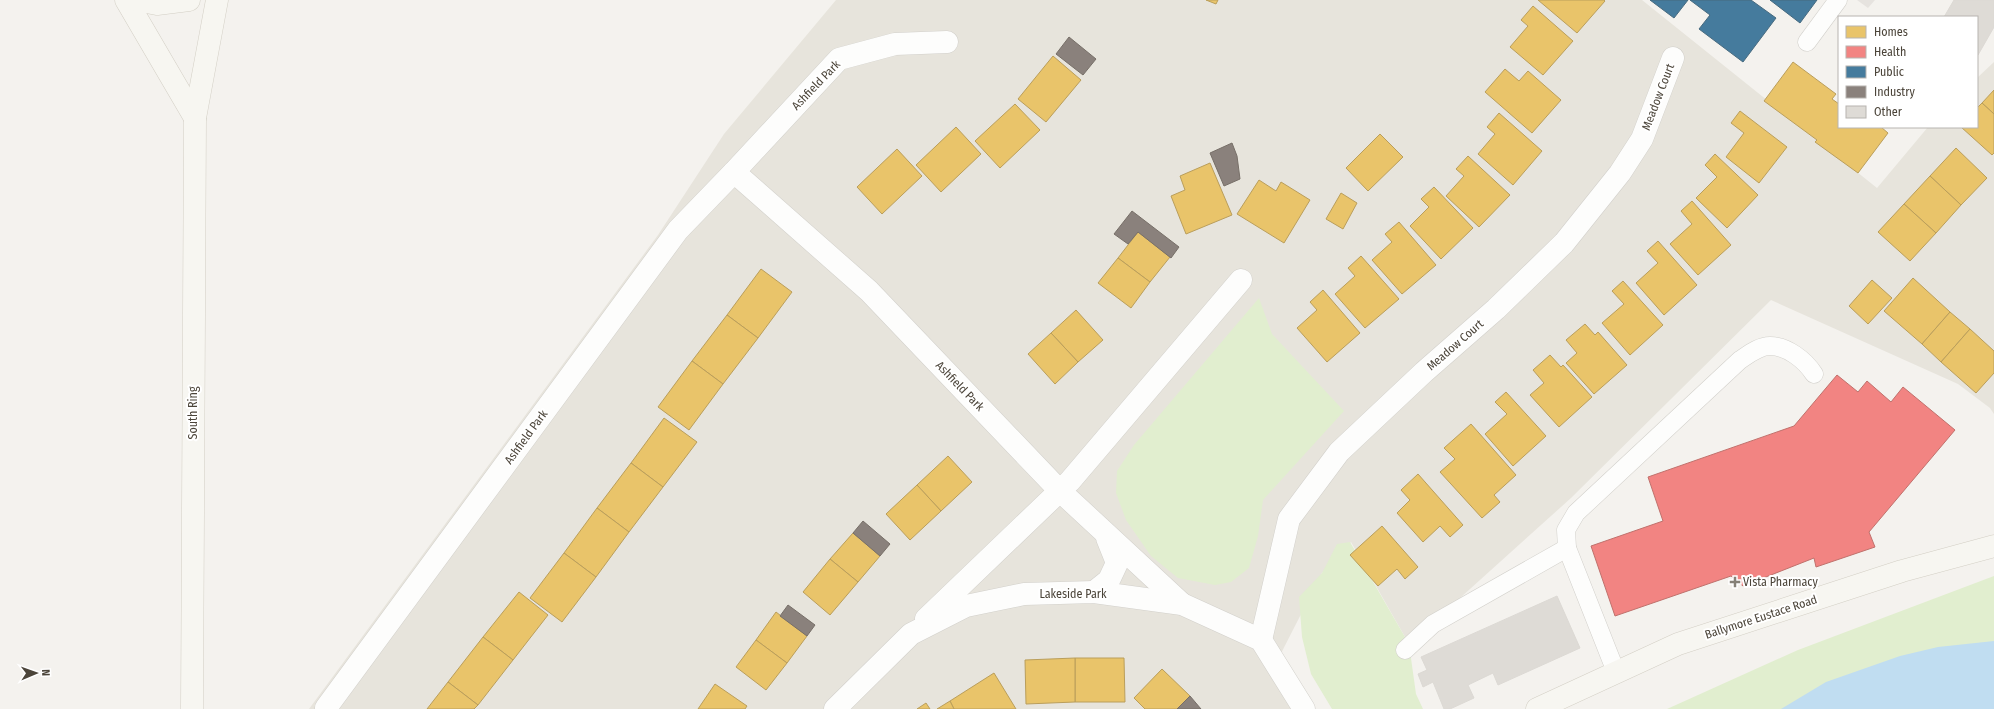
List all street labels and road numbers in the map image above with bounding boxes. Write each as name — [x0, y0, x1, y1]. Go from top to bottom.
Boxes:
street label: Ashfield Park — [789, 57, 843, 113]
street label: Meadow Court — [1639, 62, 1677, 132]
street label: Meadow Court — [1424, 317, 1486, 373]
street label: Ashfield Park — [933, 358, 987, 414]
street label: South Ring — [186, 386, 200, 440]
street label: Ashfield Park — [502, 407, 551, 467]
street label: Lakeside Park — [1039, 587, 1107, 601]
street label: Ballymore Eustace Road — [1703, 592, 1819, 642]

